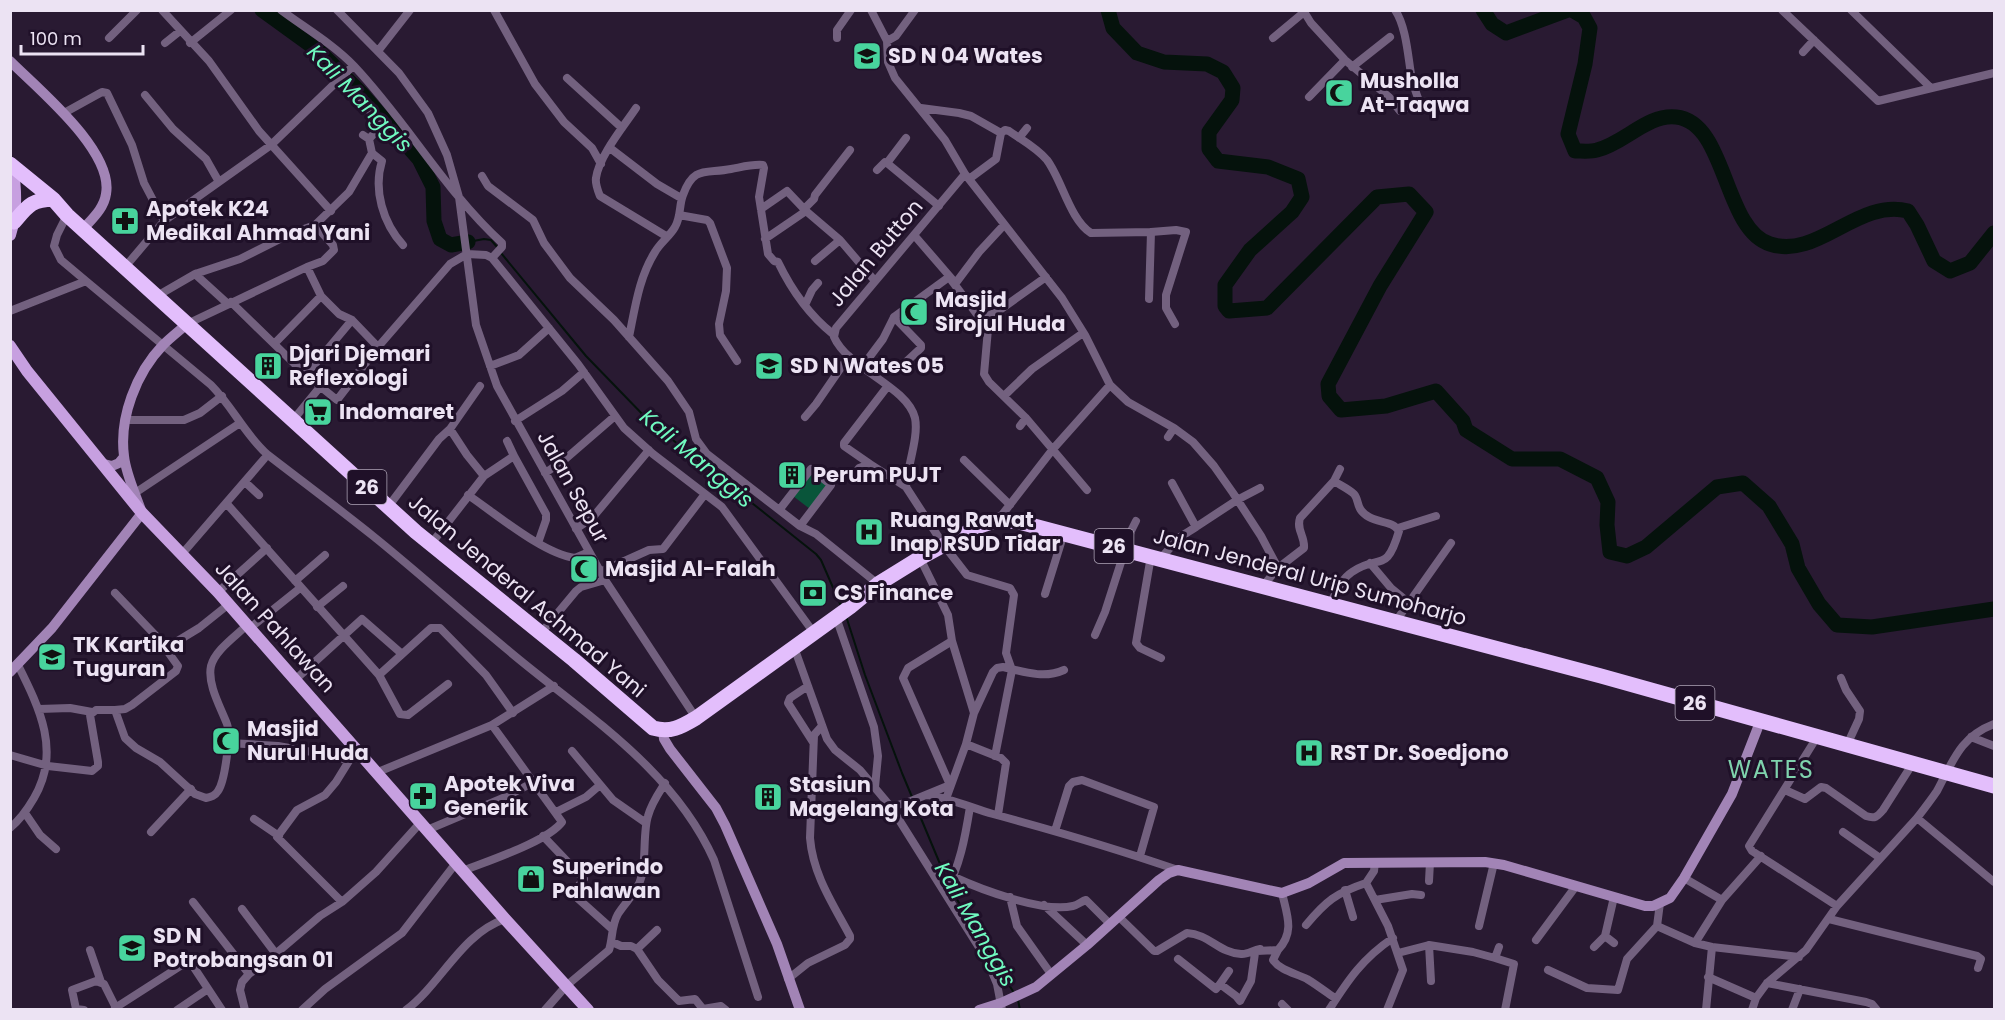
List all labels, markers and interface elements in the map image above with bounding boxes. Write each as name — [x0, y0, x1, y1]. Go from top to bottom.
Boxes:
scale bar — [21, 18, 142, 56]
text: 100 m — [30, 26, 82, 51]
water label: Kali Manggis — [300, 37, 419, 159]
school or university icon: SD N 04 Wates — [851, 40, 883, 72]
place label: SD N 04 Wates — [888, 41, 1043, 70]
place label: Musholla At-Taqwa — [1360, 66, 1470, 119]
mosque icon: Musholla At-Taqwa — [1323, 77, 1355, 109]
street label: Jalan Button — [822, 193, 929, 313]
place label: Apotek K24 Medikal Ahmad Yani — [146, 194, 370, 247]
pharmacy icon: Apotek K24 Medikal Ahmad Yani — [109, 205, 141, 237]
place label: Masjid Sirojul Huda — [935, 285, 1065, 338]
mosque icon: Masjid Sirojul Huda — [898, 296, 930, 328]
place label: Djari Djemari Reflexologi — [289, 339, 430, 392]
building icon: Djari Djemari Reflexologi — [252, 350, 284, 382]
school or university icon: SD N Wates 05 — [753, 350, 785, 382]
place label: SD N Wates 05 — [790, 351, 944, 380]
supermarket icon: Indomaret — [302, 396, 334, 428]
place label: Indomaret — [339, 397, 454, 426]
water label: Kali Manggis — [633, 402, 760, 515]
street label: Jalan Sepur — [531, 425, 616, 548]
building icon: Perum PUJT — [776, 459, 808, 491]
place label: Perum PUJT — [813, 460, 941, 489]
road number: 26 — [348, 470, 386, 504]
street label: Jalan Jenderal Achmad Yani — [402, 487, 652, 704]
place label: Ruang Rawat Inap RSUD Tidar — [890, 505, 1061, 558]
hospital icon: Ruang Rawat Inap RSUD Tidar — [853, 516, 885, 548]
street label: Jalan Jenderal Urip Sumoharjo — [1150, 521, 1470, 632]
road number: 26 — [1094, 529, 1134, 563]
mosque icon: Masjid Al-Falah — [568, 553, 600, 585]
place label: Masjid Al-Falah — [605, 554, 776, 583]
street label: Jalan Pahlawan — [208, 555, 342, 699]
bank icon: CS Finance — [797, 577, 829, 609]
place label: CS Finance — [834, 578, 953, 607]
place label: TK Kartika Tuguran — [73, 630, 184, 683]
school or university icon: TK Kartika Tuguran — [36, 641, 68, 673]
road number: 26 — [1676, 686, 1714, 720]
place label: Masjid Nurul Huda — [247, 714, 369, 767]
mosque icon: Masjid Nurul Huda — [210, 725, 242, 757]
hospital icon: RST Dr. Soedjono — [1293, 737, 1325, 769]
place label: RST Dr. Soedjono — [1330, 738, 1509, 767]
district label: WATES — [1728, 753, 1814, 786]
place label: Apotek Viva Generik — [444, 769, 575, 822]
place label: Stasiun Magelang Kota — [789, 770, 954, 823]
pharmacy icon: Apotek Viva Generik — [407, 780, 439, 812]
building icon: Stasiun Magelang Kota — [752, 781, 784, 813]
place label: Superindo Pahlawan — [552, 852, 663, 905]
water label: Kali Manggis — [927, 856, 1024, 993]
shop icon: Superindo Pahlawan — [515, 863, 547, 895]
place label: SD N Potrobangsan 01 — [153, 921, 333, 974]
school or university icon: SD N Potrobangsan 01 — [116, 932, 148, 964]

